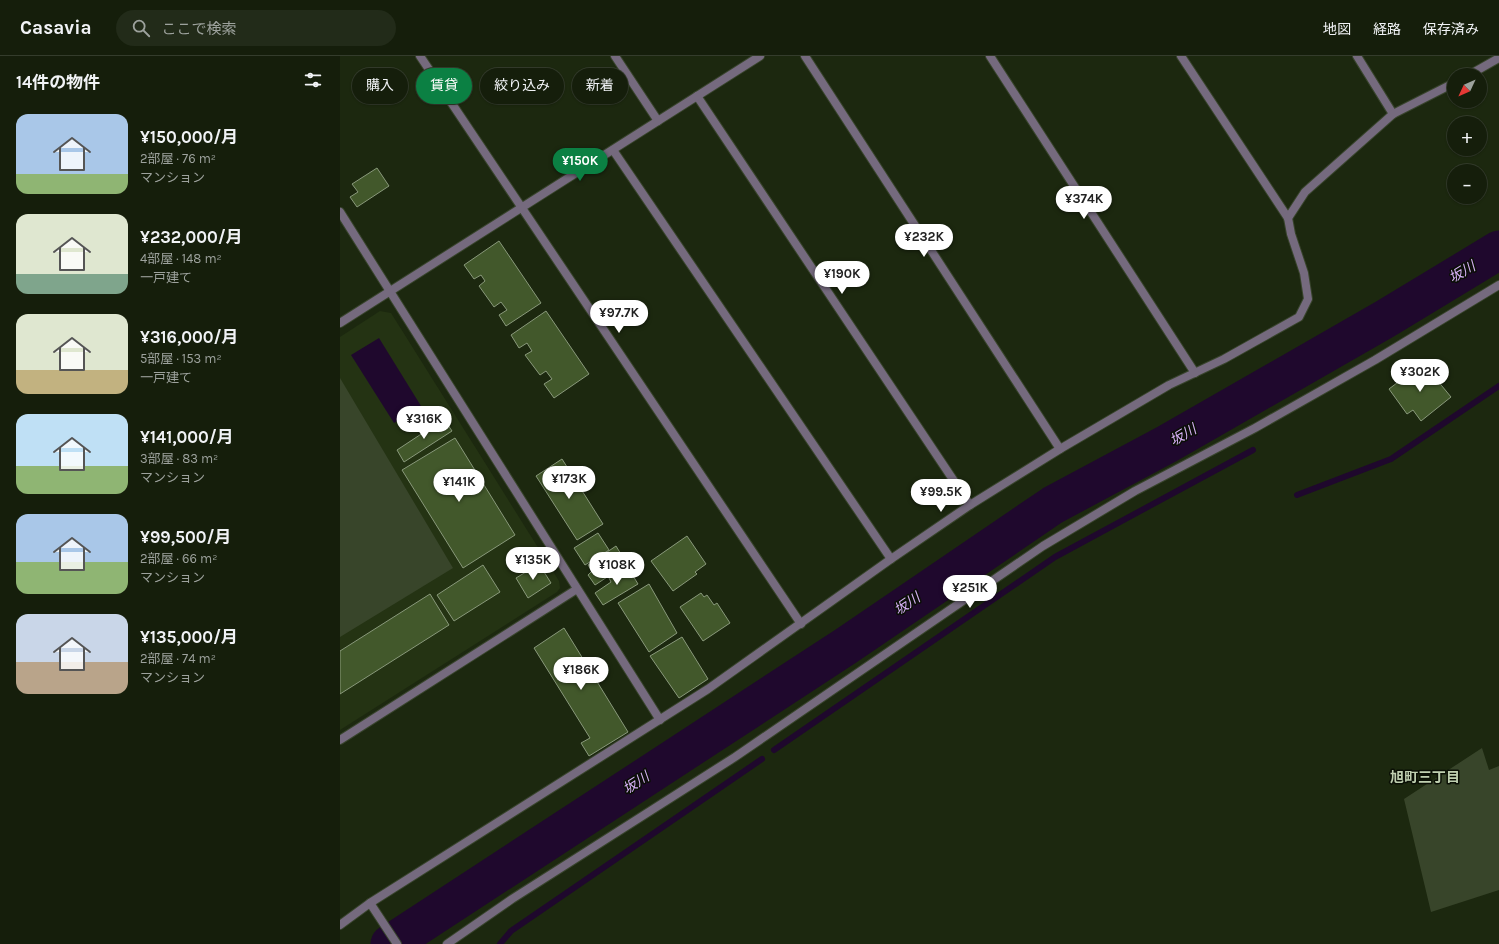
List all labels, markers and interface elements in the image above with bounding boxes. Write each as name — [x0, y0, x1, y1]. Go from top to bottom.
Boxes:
search box — [116, 10, 396, 46]
text: Casavia — [20, 17, 92, 39]
icon: search — [130, 17, 152, 39]
text: ここで検索 — [162, 20, 237, 38]
text: 地図 — [1323, 21, 1351, 38]
text: 経路 — [1373, 21, 1401, 38]
text: 保存済み — [1423, 21, 1479, 38]
chip: 購入 — [352, 68, 408, 104]
chip: 賃貸 — [416, 68, 472, 104]
chip: 絞り込み — [480, 68, 564, 104]
chip: 新着 — [572, 68, 628, 104]
north arrow — [1447, 68, 1487, 108]
map controls — [1447, 68, 1487, 204]
icon: filters — [302, 69, 324, 91]
text: 14件の物件 — [16, 72, 100, 92]
button: + — [1447, 116, 1487, 156]
text: ¥150,000/月 — [140, 127, 238, 147]
icon: home — [48, 130, 96, 178]
pin: ¥150K — [552, 148, 608, 182]
text: 2部屋 · 76 m² — [140, 151, 216, 166]
text: ¥150K — [562, 153, 598, 168]
button: − — [1447, 164, 1487, 204]
text: マンション — [140, 170, 205, 185]
pin: ¥374K — [1056, 186, 1112, 220]
text: ¥374K — [1065, 191, 1103, 206]
pin: ¥232K — [896, 224, 952, 258]
text: ¥232,000/月 — [140, 227, 243, 247]
text: ¥232K — [904, 229, 944, 244]
icon: home — [48, 230, 96, 278]
text: 4部屋 · 148 m² — [140, 251, 222, 266]
water label: 坂川 — [1446, 257, 1480, 286]
pin: ¥190K — [814, 261, 870, 295]
text: ¥190K — [824, 266, 860, 281]
text: 一戸建て — [140, 270, 192, 285]
pin: ¥97.7K — [586, 300, 652, 334]
text: ¥97.7K — [599, 305, 639, 320]
text: ¥316,000/月 — [140, 327, 239, 347]
icon: home — [48, 330, 96, 378]
text: 5部屋 · 153 m² — [140, 351, 222, 366]
pin: ¥302K — [1392, 359, 1448, 393]
text: ¥302K — [1400, 364, 1440, 379]
text: 一戸建て — [140, 370, 192, 385]
pin: ¥316K — [396, 406, 452, 440]
text: ¥316K — [406, 411, 442, 426]
water label: 坂川 — [1167, 420, 1201, 449]
text: ¥141,000/月 — [140, 427, 234, 447]
icon: home — [48, 430, 96, 478]
text: 3部屋 · 83 m² — [140, 451, 218, 466]
pin: ¥173K — [541, 466, 597, 500]
pin: ¥141K — [431, 469, 487, 503]
text: マンション — [140, 470, 205, 485]
text: ¥173K — [551, 471, 587, 486]
text: ¥141K — [442, 474, 476, 489]
pin: ¥99.5K — [908, 479, 974, 513]
text: ¥99.5K — [920, 484, 962, 499]
text: ¥99,500/月 — [140, 527, 231, 547]
icon: home — [48, 530, 96, 578]
pin: ¥135K — [505, 547, 561, 581]
text: 2部屋 · 66 m² — [140, 551, 217, 566]
text: ¥135K — [515, 552, 551, 567]
pin: ¥108K — [589, 552, 645, 586]
text: ¥108K — [598, 557, 636, 572]
text: マンション — [140, 570, 205, 585]
pin: ¥251K — [942, 575, 998, 609]
text: ¥251K — [952, 580, 988, 595]
water label: 坂川 — [891, 588, 925, 619]
text: ¥135,000/月 — [140, 627, 238, 647]
icon: home — [48, 630, 96, 678]
text: 2部屋 · 74 m² — [140, 651, 216, 666]
pin: ¥186K — [553, 657, 609, 691]
text: ¥186K — [562, 662, 600, 677]
text: マンション — [140, 670, 205, 685]
water label: 坂川 — [620, 767, 654, 798]
district label: 旭町三丁目 — [1390, 769, 1460, 786]

